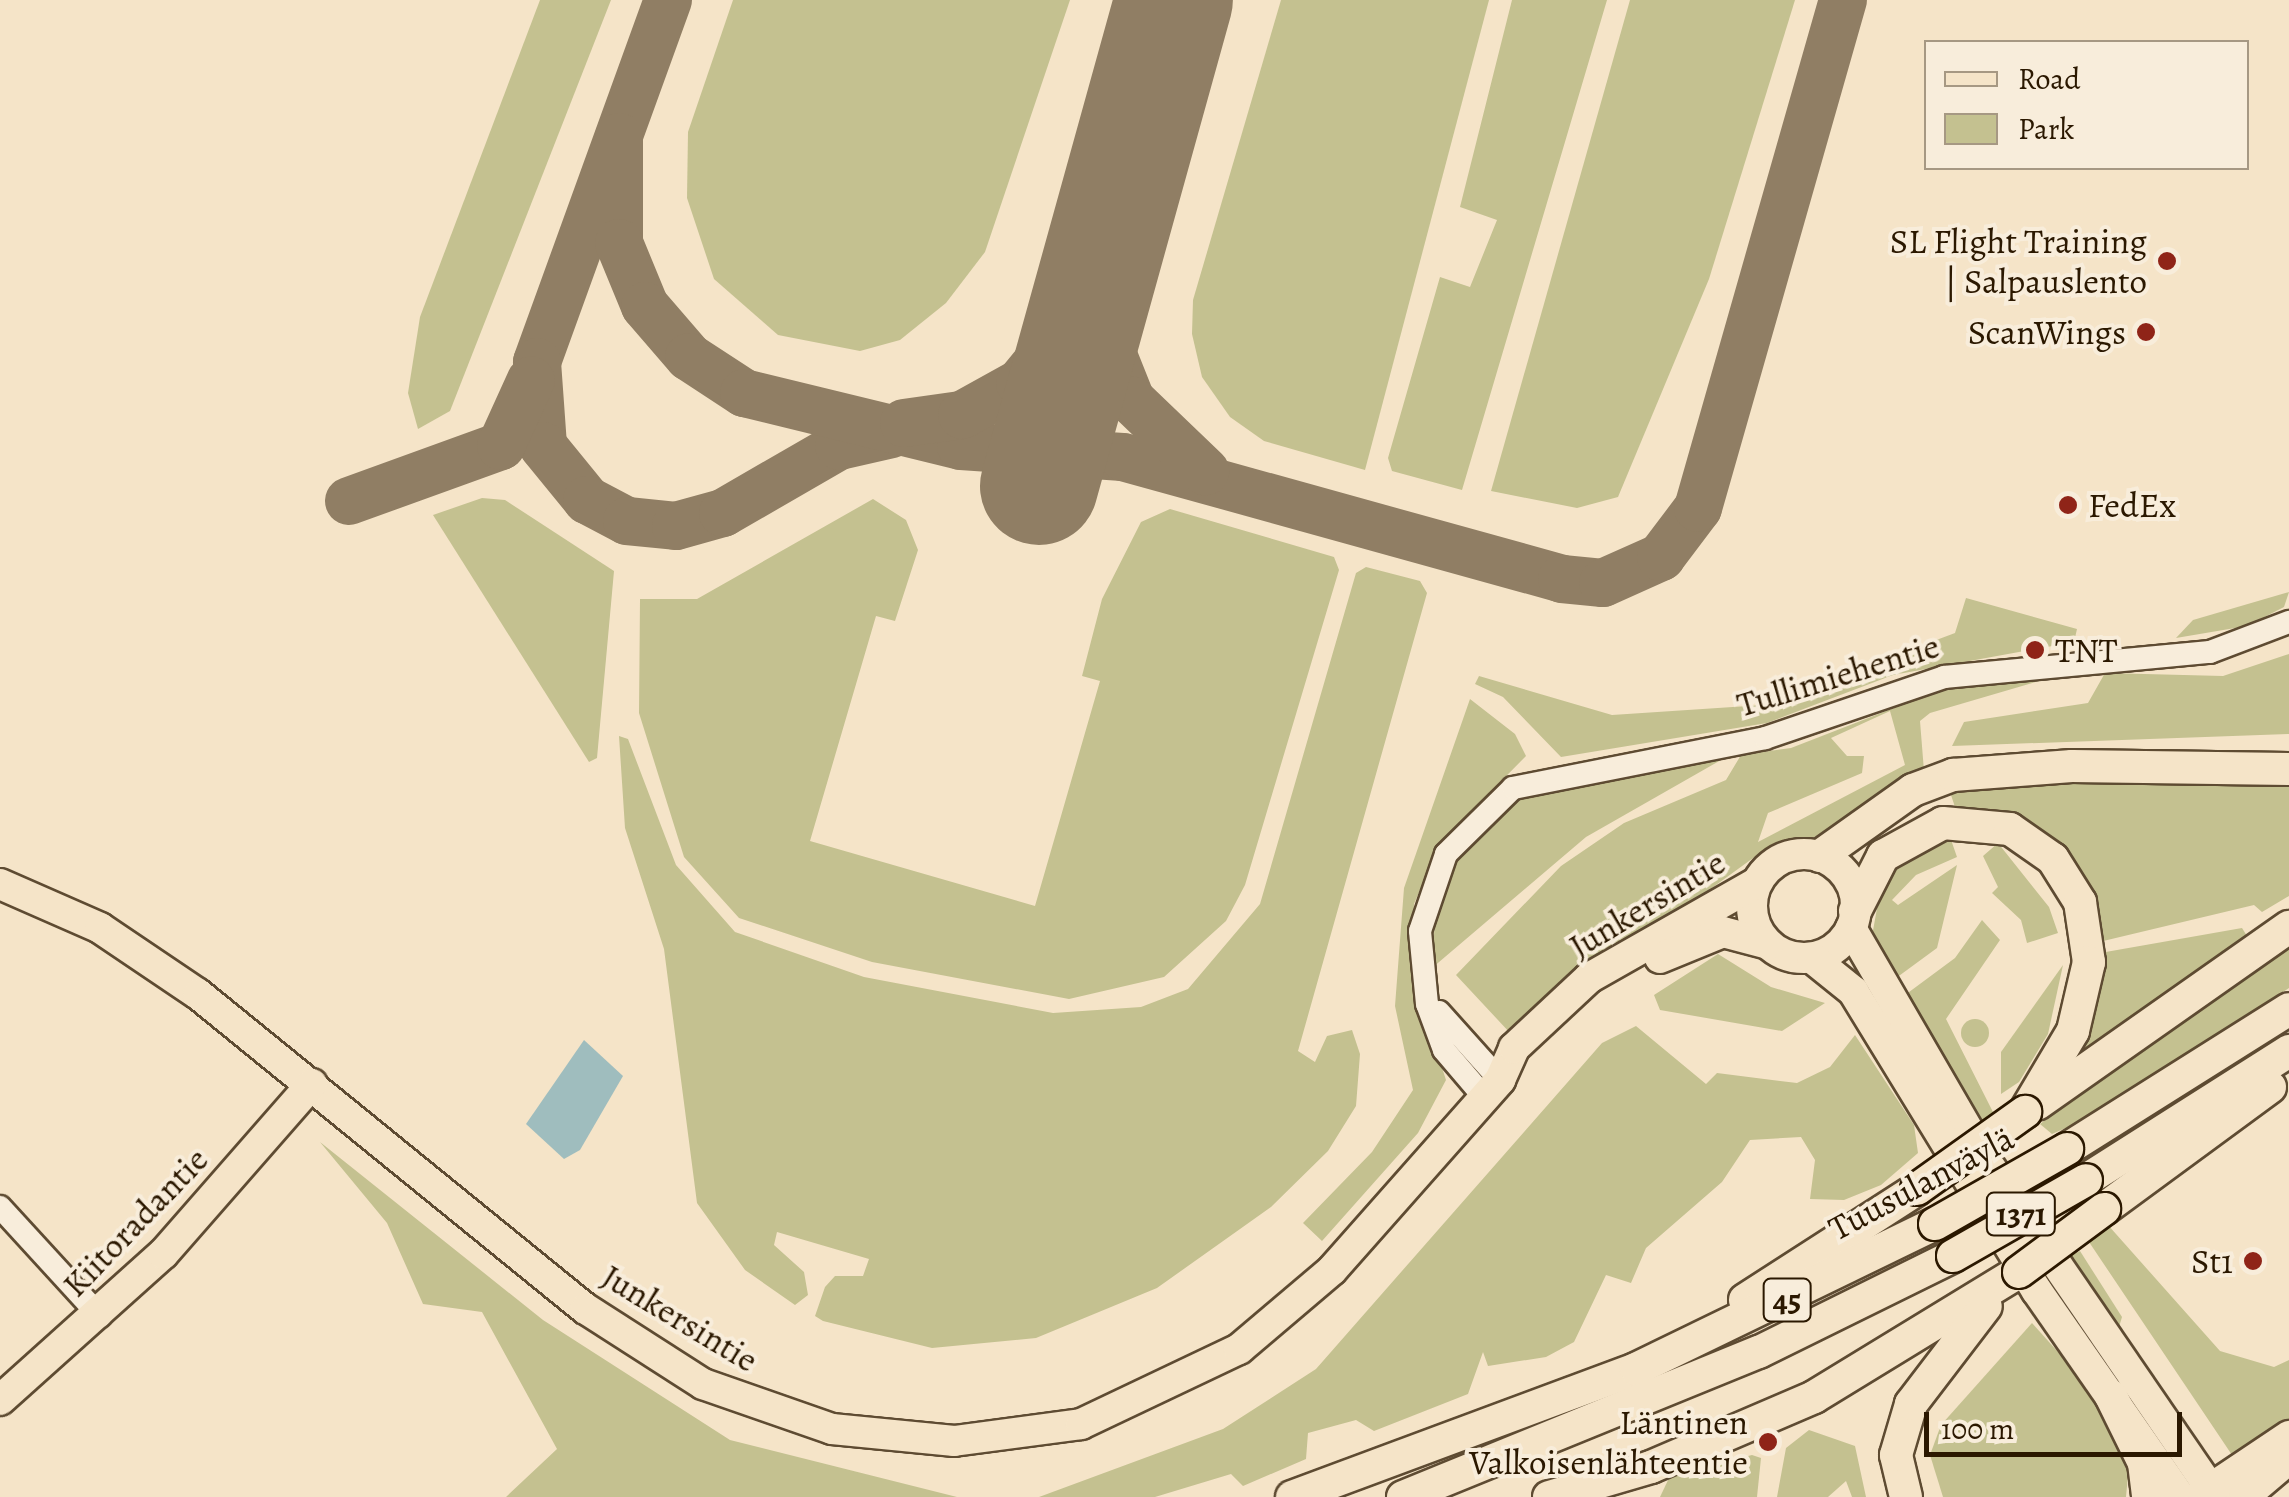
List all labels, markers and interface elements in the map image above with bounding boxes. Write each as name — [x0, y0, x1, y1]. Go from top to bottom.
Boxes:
legend — [1924, 40, 2249, 170]
text: Road — [2018, 59, 2080, 99]
text: Park — [2018, 109, 2074, 149]
place label: SL Flight Training | Salpauslento — [1890, 220, 2147, 302]
marker: SL Flight Training | Salpauslento — [2156, 250, 2178, 272]
place label: ScanWings — [1968, 311, 2126, 353]
marker: ScanWings — [2135, 321, 2157, 343]
place label: FedEx — [2088, 484, 2176, 526]
marker: FedEx — [2057, 494, 2079, 516]
street label: Tullimiehentie — [1732, 624, 1944, 726]
place label: TNT — [2055, 629, 2118, 671]
marker: TNT — [2024, 639, 2046, 661]
street label: Junkersintie — [1561, 841, 1733, 967]
street label: Tuusulanväylä — [1821, 1117, 2021, 1249]
street label: Kiitoradantie — [53, 1139, 217, 1305]
road number: 1371 — [1984, 1187, 2058, 1241]
place label: St1 — [2191, 1240, 2233, 1282]
marker: St1 — [2242, 1250, 2264, 1272]
street label: Junkersintie — [594, 1255, 766, 1381]
road number: 45 — [1762, 1273, 1812, 1327]
scale bar — [1929, 1392, 2186, 1454]
place label: Läntinen Valkoisenlähteentie — [1469, 1401, 1748, 1483]
text: 100 m — [1941, 1409, 2014, 1449]
marker: Läntinen Valkoisenlähteentie — [1757, 1431, 1779, 1453]

